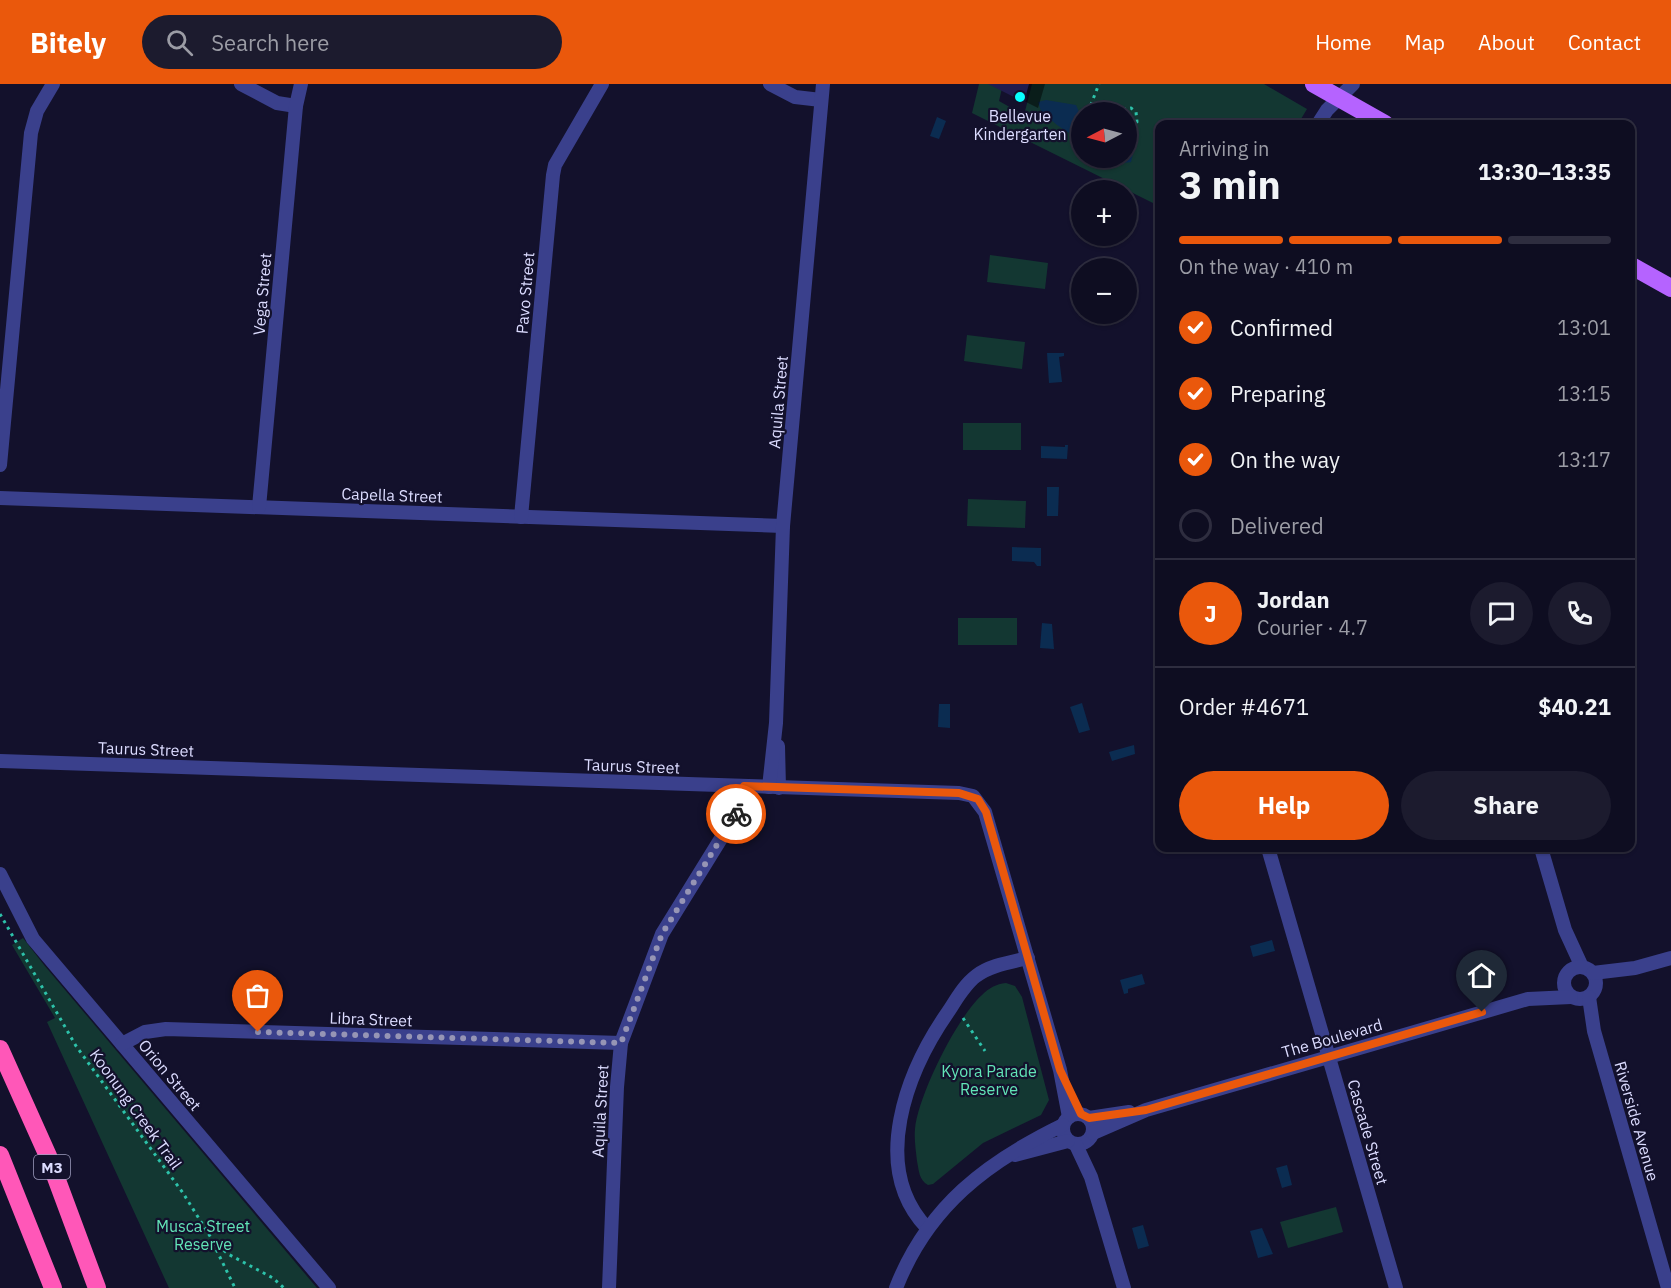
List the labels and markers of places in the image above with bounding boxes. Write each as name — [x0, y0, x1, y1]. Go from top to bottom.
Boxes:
marker: Bellevue Kindergarten — [1013, 90, 1027, 104]
place label: Bellevue Kindergarten — [973, 106, 1067, 144]
pin — [1456, 950, 1507, 1012]
pin — [232, 970, 283, 1032]

